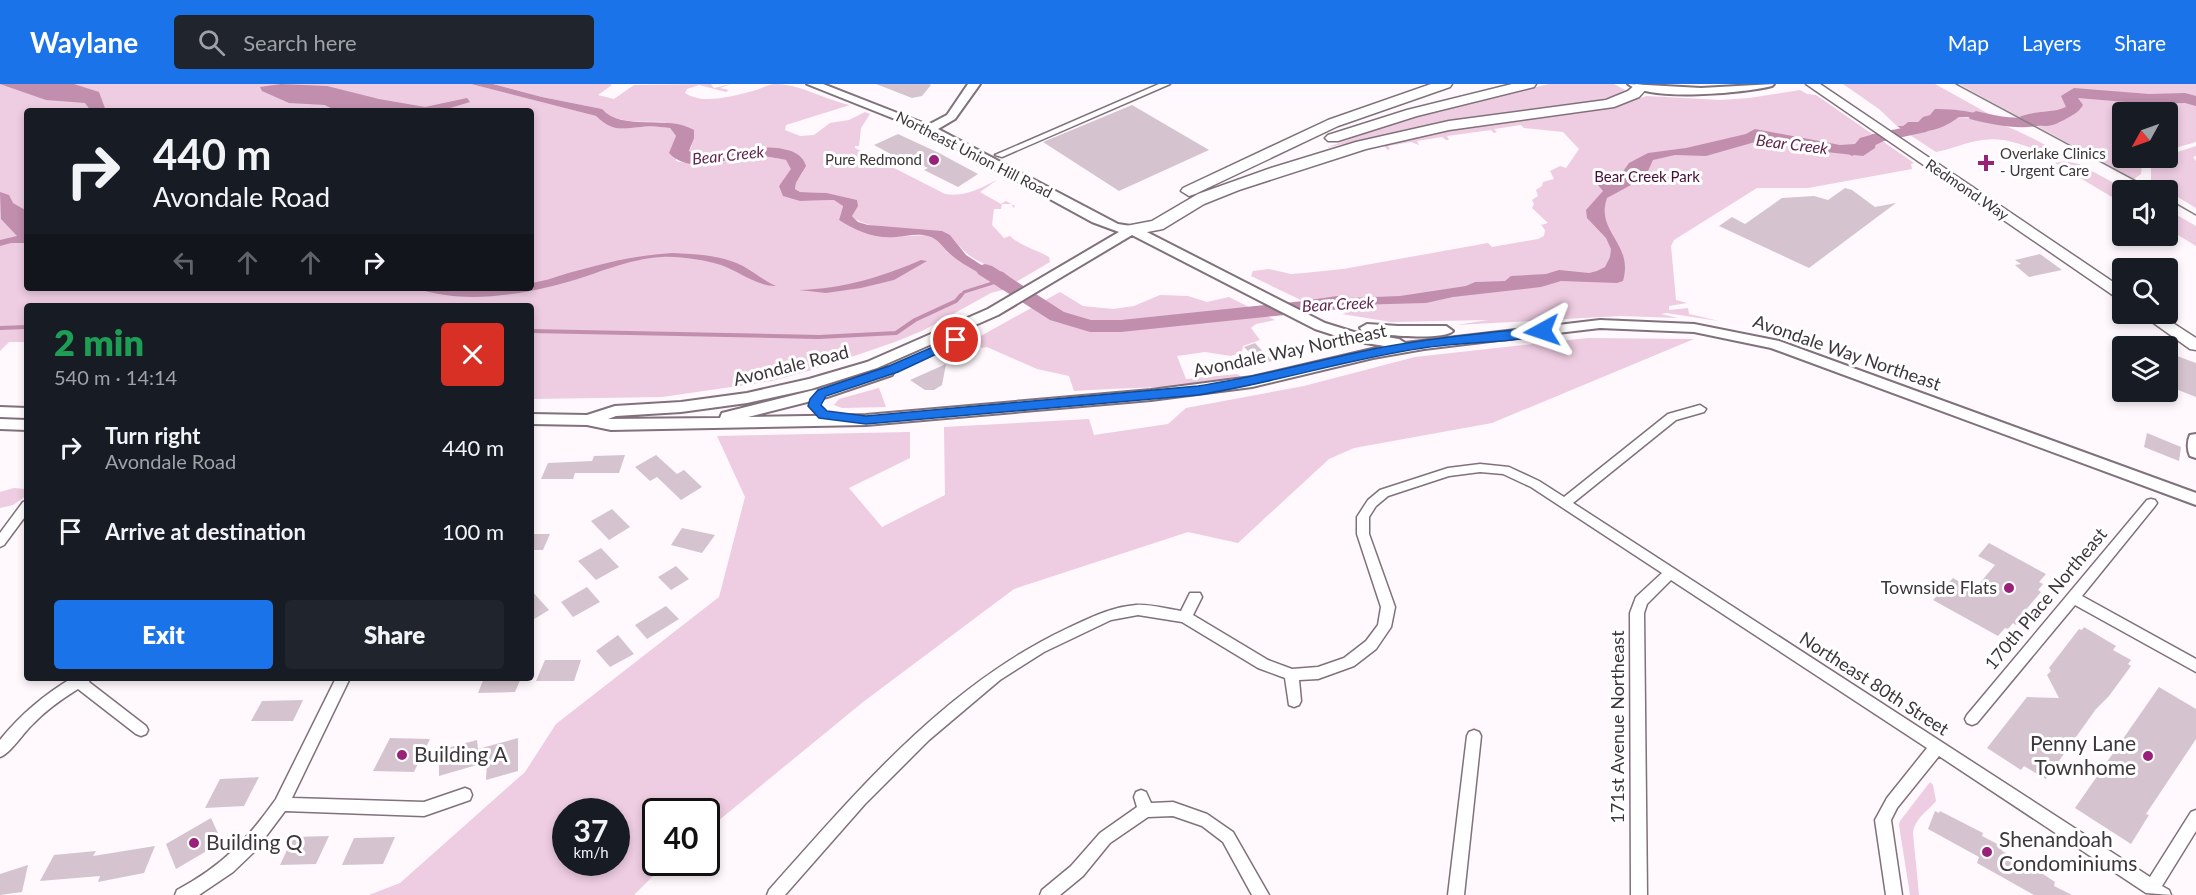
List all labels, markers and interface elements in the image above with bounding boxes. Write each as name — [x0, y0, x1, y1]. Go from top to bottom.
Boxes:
search box — [174, 15, 594, 69]
text: Waylane — [30, 25, 138, 59]
icon: search — [195, 26, 228, 59]
text: Search here — [243, 29, 357, 56]
text: Map — [1948, 30, 1989, 55]
text: Layers — [2022, 30, 2081, 55]
text: Share — [2114, 30, 2166, 55]
north arrow — [2112, 102, 2178, 168]
map controls — [2112, 102, 2178, 402]
street label: Northeast Union Hill Road — [893, 107, 1055, 201]
text: 440 m — [153, 129, 271, 179]
water label: Bear Creek — [1755, 130, 1829, 157]
icon: right — [54, 132, 132, 210]
water label: Bear Creek — [691, 141, 765, 168]
place label: Overlake Clinics - Urgent Care — [2000, 144, 2106, 179]
place label: Pure Redmond — [825, 150, 922, 168]
marker: Pure Redmond — [927, 153, 941, 167]
marker: Overlake Clinics - Urgent Care — [1977, 154, 1995, 172]
street label: Redmond Way — [1923, 155, 2013, 224]
park label: Bear Creek Park — [1594, 167, 1700, 185]
text: Avondale Road — [153, 180, 330, 213]
button: sound — [2112, 180, 2178, 246]
icon: left — [168, 246, 201, 279]
icon: ahead — [231, 246, 264, 279]
icon: ahead — [294, 246, 327, 279]
icon: right — [357, 246, 390, 279]
button: search — [2112, 258, 2178, 324]
water label: Bear Creek — [1301, 292, 1375, 315]
position arrow — [1510, 299, 1574, 363]
street label: Avondale Way Northeast — [1751, 310, 1945, 395]
pin — [930, 314, 981, 365]
street label: Avondale Way Northeast — [1191, 319, 1389, 381]
text: 2 min — [54, 320, 144, 364]
button: close — [441, 323, 504, 386]
icon: arrive — [939, 323, 972, 356]
button: layers — [2112, 336, 2178, 402]
street label: Avondale Road — [731, 340, 851, 390]
text: 540 m · 14:14 — [54, 365, 177, 389]
text: Turn right — [105, 422, 200, 449]
icon: right — [54, 431, 87, 464]
text: 440 m — [442, 434, 504, 461]
text: Avondale Road — [105, 449, 236, 473]
icon: arrive — [54, 515, 87, 548]
text: Arrive at destination — [105, 518, 306, 545]
text: 100 m — [442, 518, 504, 545]
street label: 170th Place Northeast — [1979, 523, 2111, 674]
place label: Townside Flats — [1881, 576, 1997, 598]
marker: Townside Flats — [2002, 581, 2016, 595]
button: Exit — [54, 600, 273, 669]
button: Share — [285, 600, 504, 669]
street label: Northeast 80th Street — [1796, 627, 1954, 740]
street label: 171st Avenue Northeast — [1606, 630, 1628, 824]
place label: Penny Lane Townhome — [2030, 730, 2136, 779]
place label: Building A — [414, 741, 508, 766]
marker: Building A — [395, 748, 409, 762]
marker: Penny Lane Townhome — [2141, 749, 2155, 763]
speed limit sign: 40 — [642, 798, 720, 876]
text: 37 — [574, 812, 608, 848]
place label: Shenandoah Condominiums — [1999, 826, 2137, 875]
place label: Building Q — [206, 829, 303, 854]
marker: Building Q — [187, 836, 201, 850]
text: km/h — [573, 843, 609, 861]
marker: Shenandoah Condominiums — [1980, 845, 1994, 859]

